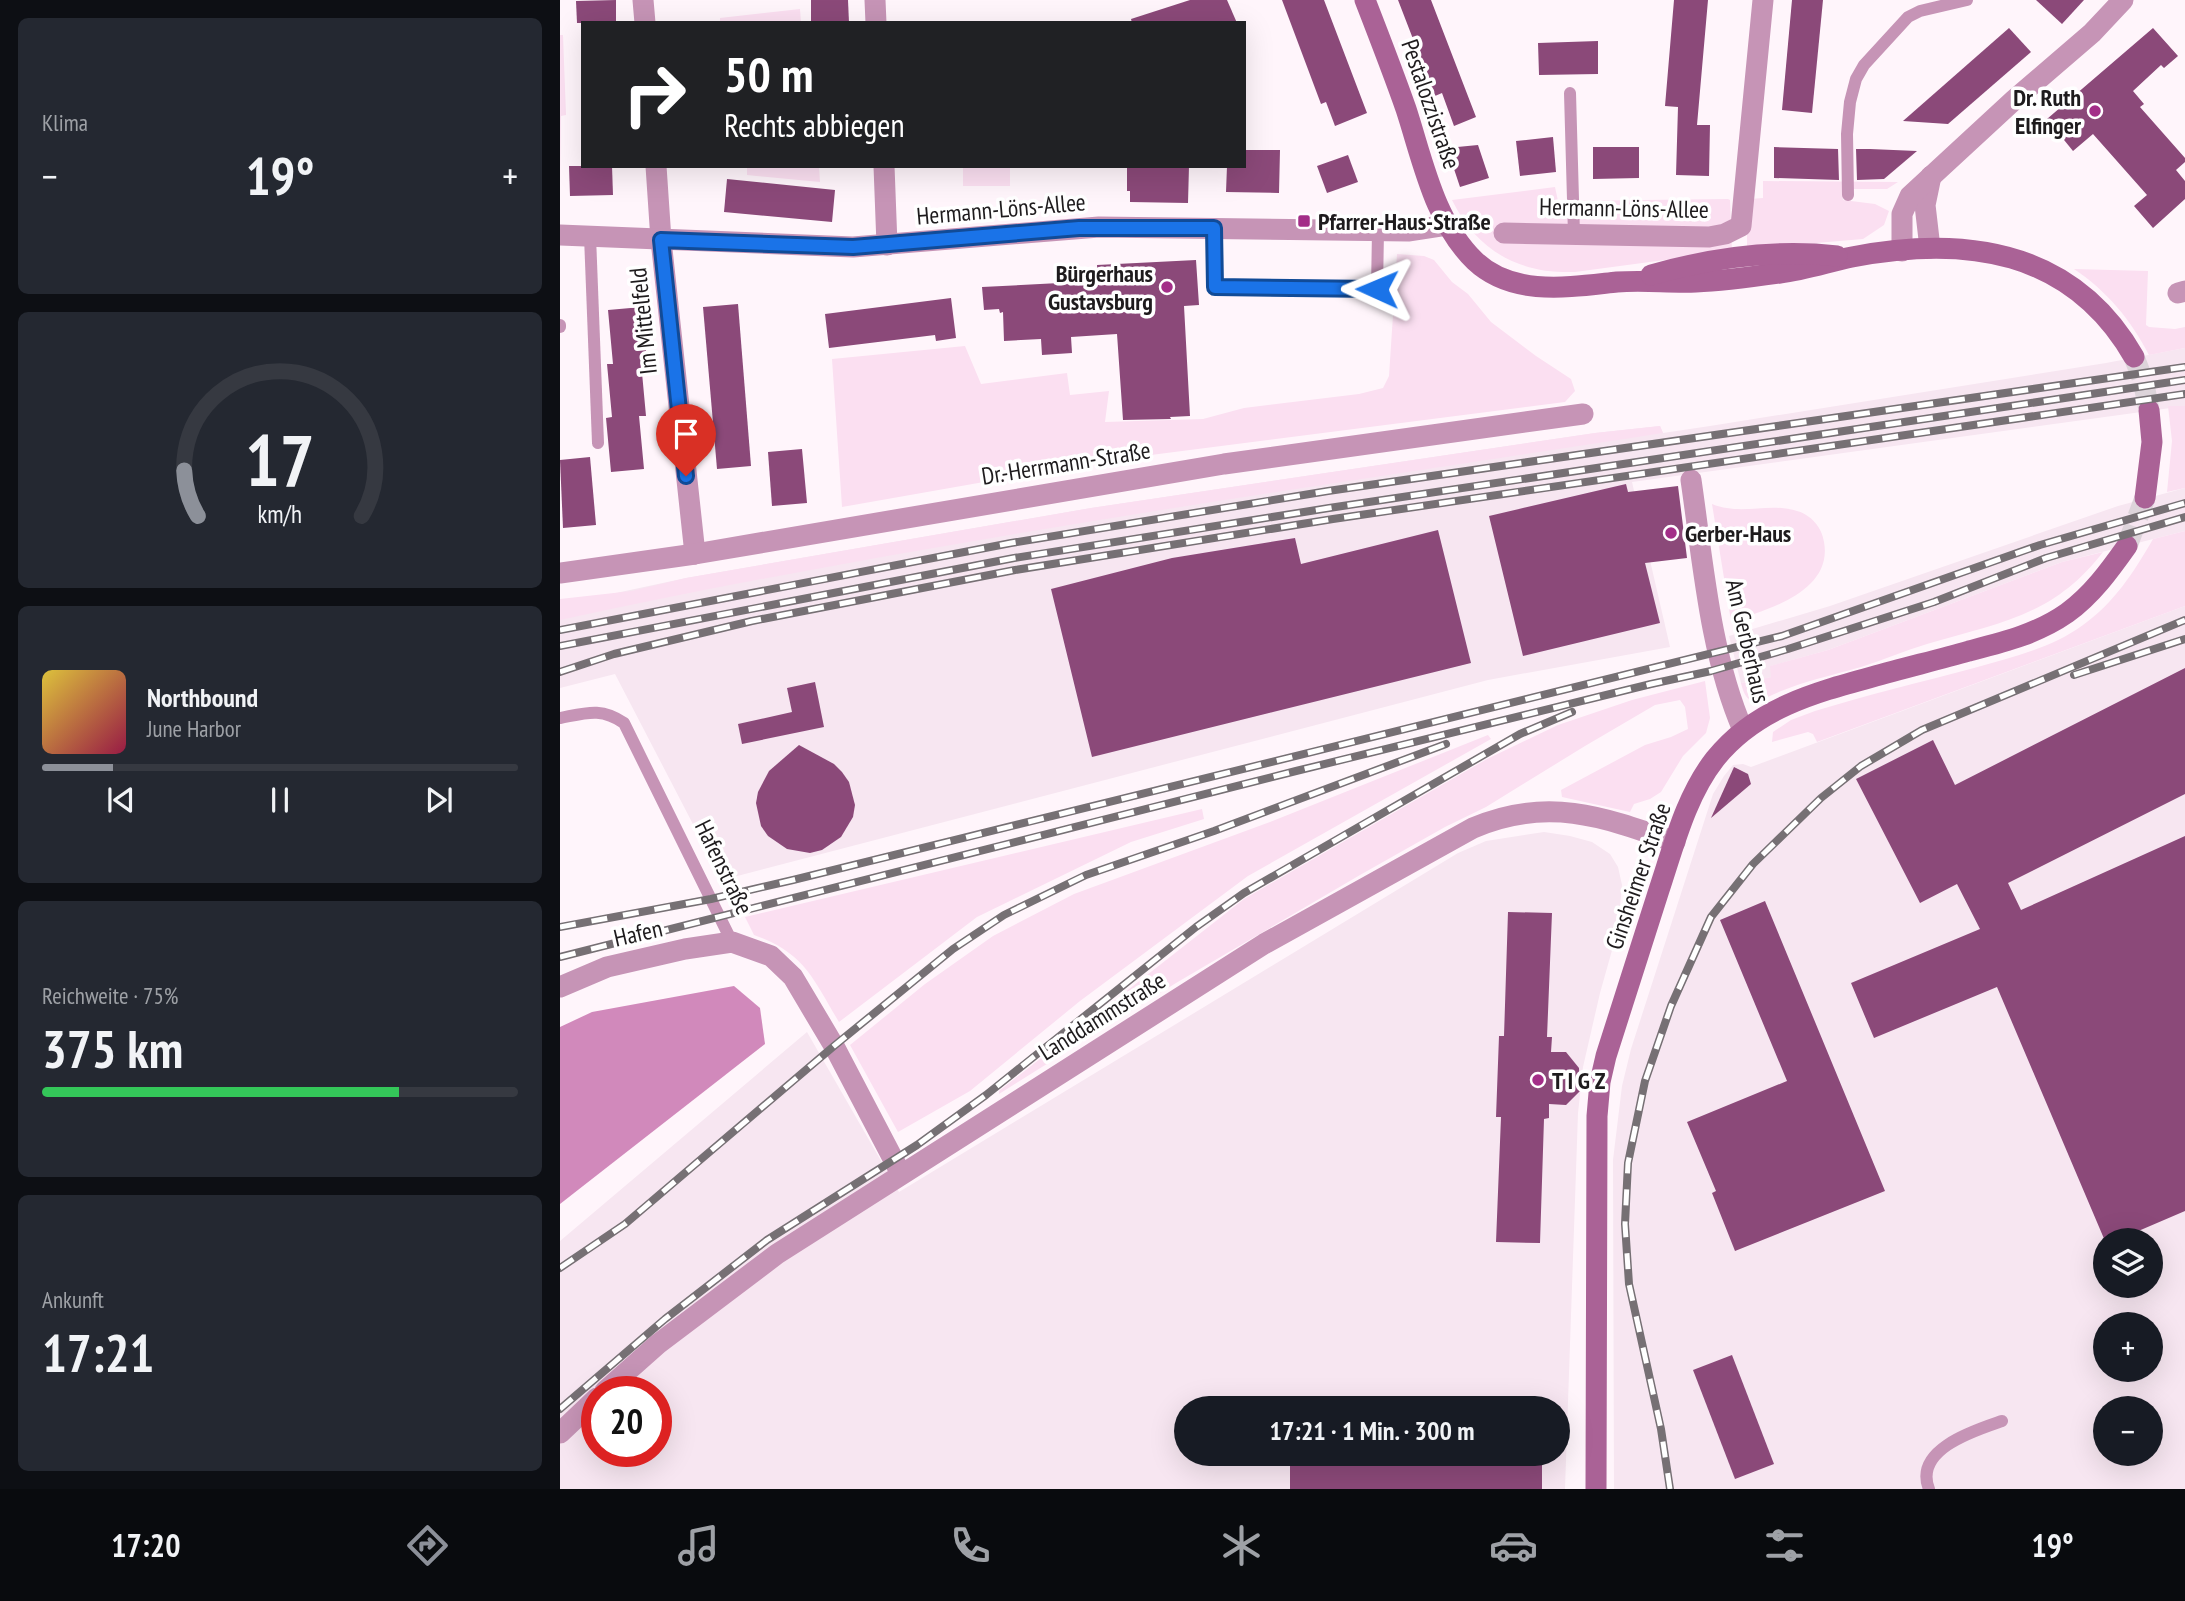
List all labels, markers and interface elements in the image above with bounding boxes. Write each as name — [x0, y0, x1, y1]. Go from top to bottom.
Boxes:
street label: Pestalozzistraße — [1394, 35, 1468, 173]
text: 50 m — [724, 42, 813, 106]
icon: right — [609, 49, 700, 140]
place label: Dr. Ruth Elfinger — [2013, 82, 2082, 141]
marker: Dr. Ruth Elfinger — [2087, 103, 2103, 119]
text: Rechts abbiegen — [724, 104, 905, 146]
text: Klima — [42, 108, 88, 137]
text: 19° — [246, 142, 314, 209]
text: − — [42, 151, 58, 200]
text: + — [502, 151, 518, 200]
street label: Hermann-Löns-Allee — [915, 186, 1087, 232]
street label: Hermann-Löns-Allee — [1539, 191, 1709, 225]
place label: Pfarrer-Haus-Straße — [1318, 206, 1491, 237]
marker: Pfarrer-Haus-Straße — [1296, 213, 1312, 229]
position arrow — [1340, 252, 1414, 326]
place label: Bürgerhaus Gustavsburg — [1048, 258, 1153, 317]
street label: Im Mittelfeld — [622, 266, 664, 376]
marker: Bürgerhaus Gustavsburg — [1159, 279, 1175, 295]
pin — [656, 404, 716, 476]
text: 17 — [245, 413, 315, 507]
icon: arrive — [667, 415, 705, 453]
street label: Dr.-Herrmann-Straße — [979, 434, 1153, 492]
text: km/h — [258, 498, 302, 530]
place label: Gerber-Haus — [1685, 518, 1791, 549]
marker: Gerber-Haus — [1663, 525, 1679, 541]
street label: Am Gerberhaus — [1719, 576, 1777, 706]
text: Northbound — [147, 681, 258, 714]
text: June Harbor — [147, 714, 241, 743]
icon: previous — [102, 781, 140, 819]
icon: pause — [261, 781, 299, 819]
icon: next — [420, 781, 458, 819]
street label: Ginsheimer Straße — [1598, 799, 1678, 953]
street label: Hafenstraße — [688, 815, 760, 919]
street label: Hafen — [611, 912, 665, 954]
street label: Landdammstraße — [1033, 965, 1171, 1067]
text: Reichweite · 75% — [42, 981, 178, 1010]
text: 375 km — [42, 1015, 183, 1082]
place label: T I G Z — [1552, 1065, 1606, 1096]
marker: T I G Z — [1530, 1072, 1546, 1088]
map controls — [2093, 1228, 2163, 1466]
button: layers — [2093, 1228, 2163, 1298]
text: Ankunft — [42, 1285, 104, 1314]
button: + — [2093, 1312, 2163, 1382]
text: 17:21 — [42, 1319, 154, 1386]
speed limit sign: 20 — [581, 1376, 672, 1467]
button: − — [2093, 1396, 2163, 1466]
text: 17:21 · 1 Min. · 300 m — [1270, 1414, 1474, 1447]
icon: directions — [403, 1521, 452, 1570]
icon: music — [674, 1521, 723, 1570]
icon: phone — [946, 1521, 995, 1570]
icon: climate — [1217, 1521, 1266, 1570]
icon: car — [1489, 1521, 1538, 1570]
icon: filters — [1760, 1521, 1809, 1570]
text: 17:20 — [111, 1524, 180, 1566]
text: 19° — [2032, 1524, 2074, 1566]

